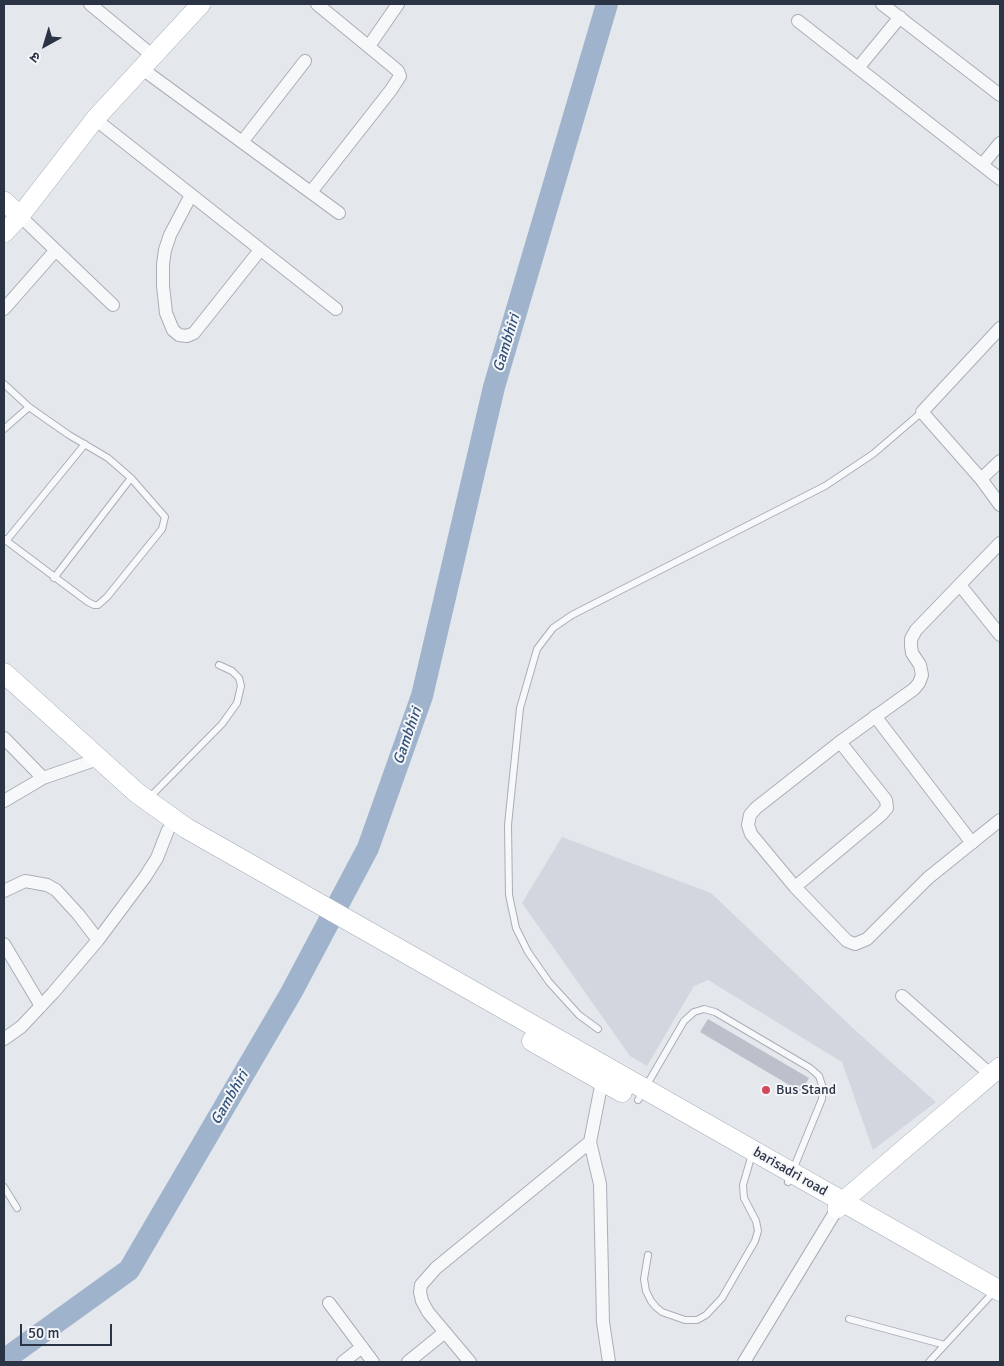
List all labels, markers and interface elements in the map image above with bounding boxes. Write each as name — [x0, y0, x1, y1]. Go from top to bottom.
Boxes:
north arrow — [20, 20, 70, 70]
text: उ — [27, 48, 44, 66]
water label: Gambhiri — [490, 312, 524, 374]
water label: Gambhiri — [390, 705, 426, 767]
water label: Gambhiri — [207, 1068, 253, 1128]
place label: Bus Stand — [776, 1082, 836, 1098]
marker: Bus Stand — [760, 1084, 772, 1096]
street label: barisadri road — [750, 1144, 830, 1200]
scale bar — [22, 1314, 115, 1346]
text: 50 m — [28, 1324, 59, 1342]

